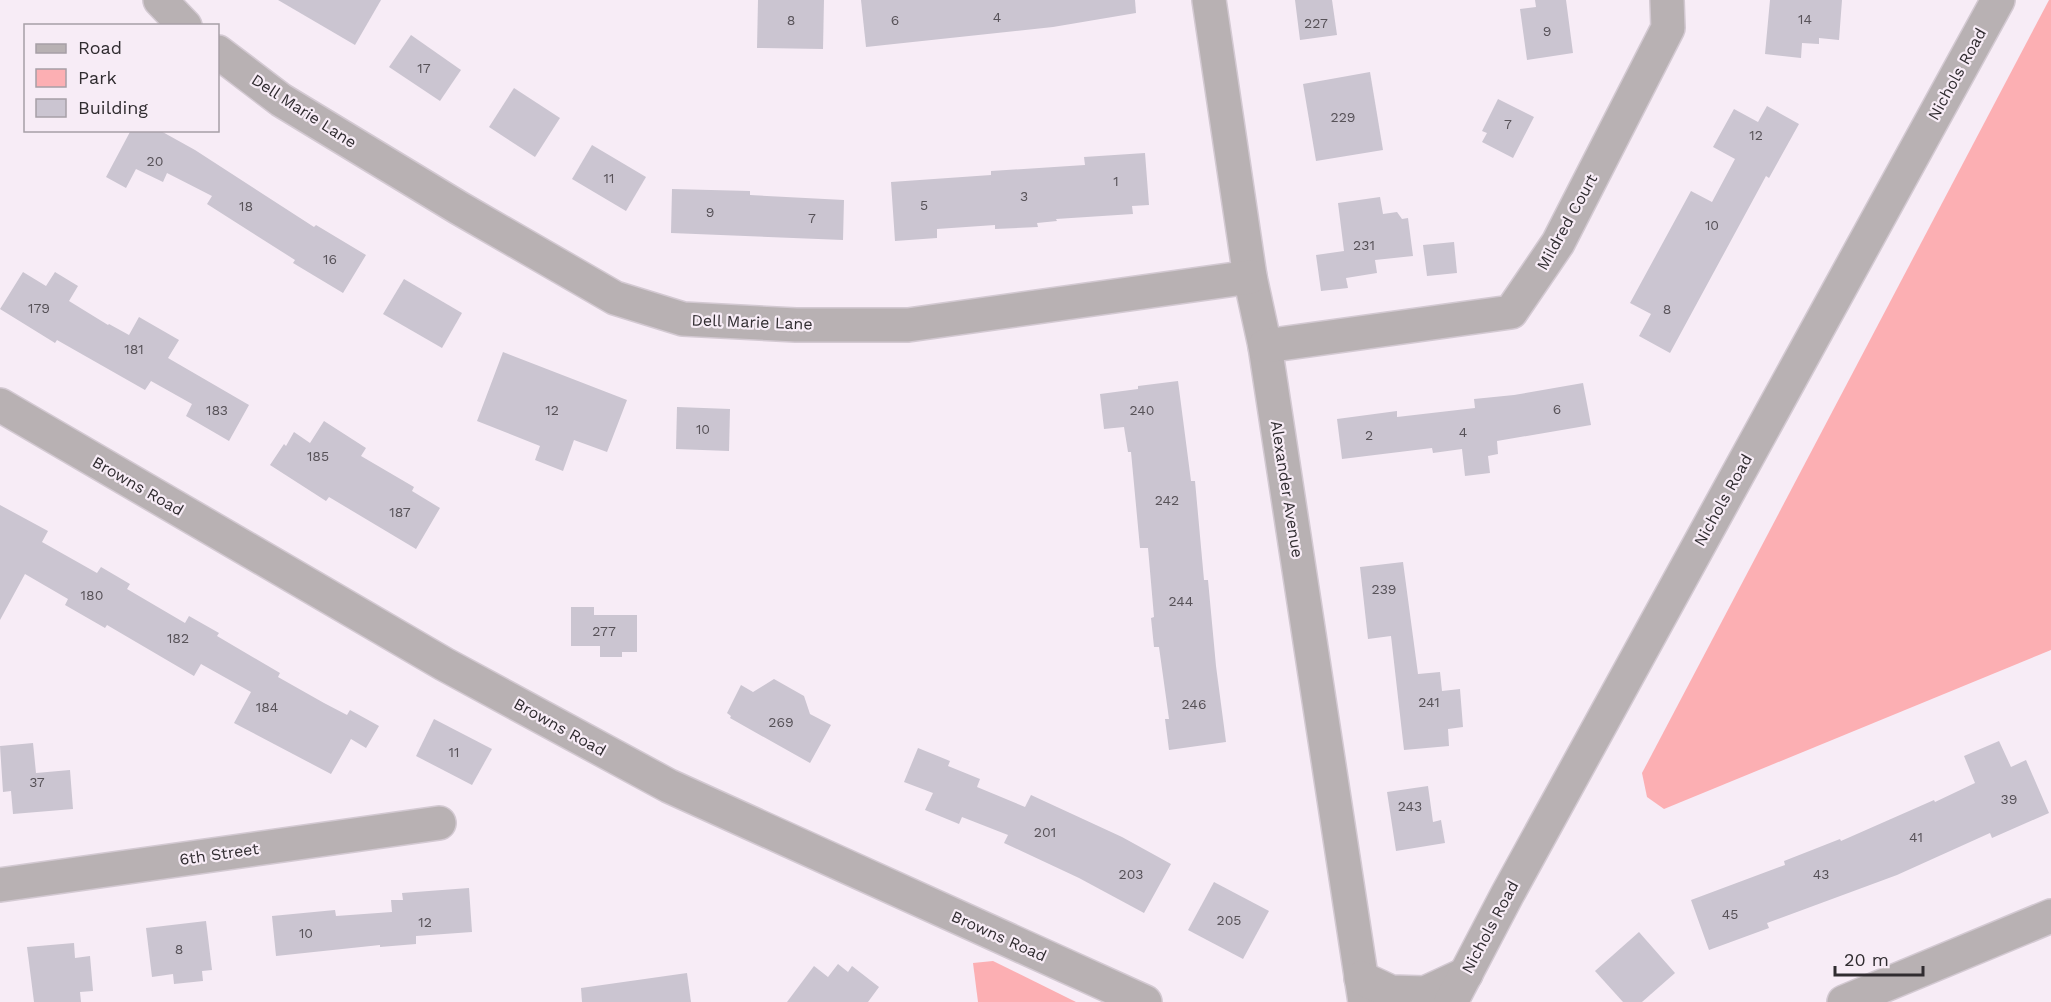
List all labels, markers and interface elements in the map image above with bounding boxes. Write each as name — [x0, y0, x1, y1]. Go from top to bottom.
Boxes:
house number: 4 — [993, 9, 1001, 25]
house number: 14 — [1798, 11, 1812, 27]
house number: 8 — [787, 12, 795, 28]
house number: 6 — [891, 12, 899, 28]
house number: 227 — [1304, 15, 1328, 31]
house number: 9 — [1543, 23, 1551, 39]
legend — [24, 24, 219, 132]
street label: Nichols Road — [1924, 25, 1990, 123]
text: Road — [78, 37, 122, 58]
house number: 17 — [417, 60, 431, 76]
text: Park — [78, 67, 117, 88]
street label: Dell Marie Lane — [248, 70, 360, 152]
text: Building — [78, 97, 148, 118]
house number: 229 — [1331, 109, 1355, 125]
house number: 7 — [1504, 116, 1512, 132]
house number: 12 — [1749, 127, 1763, 143]
house number: 20 — [147, 153, 163, 169]
house number: 11 — [604, 170, 614, 186]
street label: Mildred Court — [1533, 170, 1601, 273]
house number: 1 — [1113, 173, 1119, 189]
house number: 3 — [1020, 188, 1028, 204]
house number: 5 — [920, 197, 928, 213]
house number: 18 — [239, 198, 253, 214]
house number: 9 — [706, 204, 714, 220]
house number: 7 — [808, 210, 816, 226]
house number: 10 — [1705, 217, 1719, 233]
house number: 231 — [1353, 237, 1375, 253]
house number: 16 — [323, 251, 337, 267]
house number: 179 — [28, 300, 50, 316]
house number: 8 — [1663, 301, 1671, 317]
street label: Dell Marie Lane — [691, 310, 813, 334]
house number: 181 — [124, 341, 144, 357]
house number: 6 — [1553, 401, 1561, 417]
house number: 183 — [206, 402, 228, 418]
house number: 12 — [545, 402, 559, 418]
house number: 240 — [1129, 402, 1155, 418]
street label: Alexander Avenue — [1267, 419, 1307, 559]
house number: 10 — [696, 421, 710, 437]
house number: 4 — [1459, 424, 1467, 440]
house number: 2 — [1365, 427, 1373, 443]
house number: 185 — [307, 448, 329, 464]
street label: Nichols Road — [1690, 451, 1756, 549]
street label: Browns Road — [89, 452, 187, 520]
house number: 242 — [1155, 492, 1179, 508]
house number: 187 — [389, 504, 411, 520]
house number: 239 — [1372, 581, 1396, 597]
house number: 180 — [81, 587, 103, 603]
house number: 244 — [1169, 593, 1193, 609]
house number: 277 — [592, 623, 616, 639]
house number: 182 — [167, 630, 189, 646]
street label: Browns Road — [511, 694, 609, 760]
house number: 241 — [1418, 694, 1440, 710]
house number: 246 — [1182, 696, 1206, 712]
house number: 184 — [256, 699, 278, 715]
house number: 269 — [768, 714, 794, 730]
house number: 11 — [449, 744, 459, 760]
house number: 37 — [29, 774, 45, 790]
house number: 39 — [2001, 791, 2017, 807]
house number: 243 — [1398, 798, 1422, 814]
house number: 201 — [1034, 824, 1056, 840]
house number: 41 — [1909, 829, 1923, 845]
street label: 6th Street — [178, 839, 260, 869]
house number: 203 — [1119, 866, 1143, 882]
house number: 43 — [1813, 866, 1829, 882]
street label: Nichols Road — [1458, 877, 1522, 977]
house number: 45 — [1722, 906, 1738, 922]
street label: Browns Road — [948, 907, 1050, 965]
house number: 205 — [1216, 912, 1242, 928]
house number: 12 — [418, 914, 432, 930]
house number: 10 — [299, 925, 313, 941]
scale bar — [1835, 939, 1924, 977]
house number: 8 — [175, 941, 183, 957]
text: 20 m — [1844, 949, 1889, 970]

